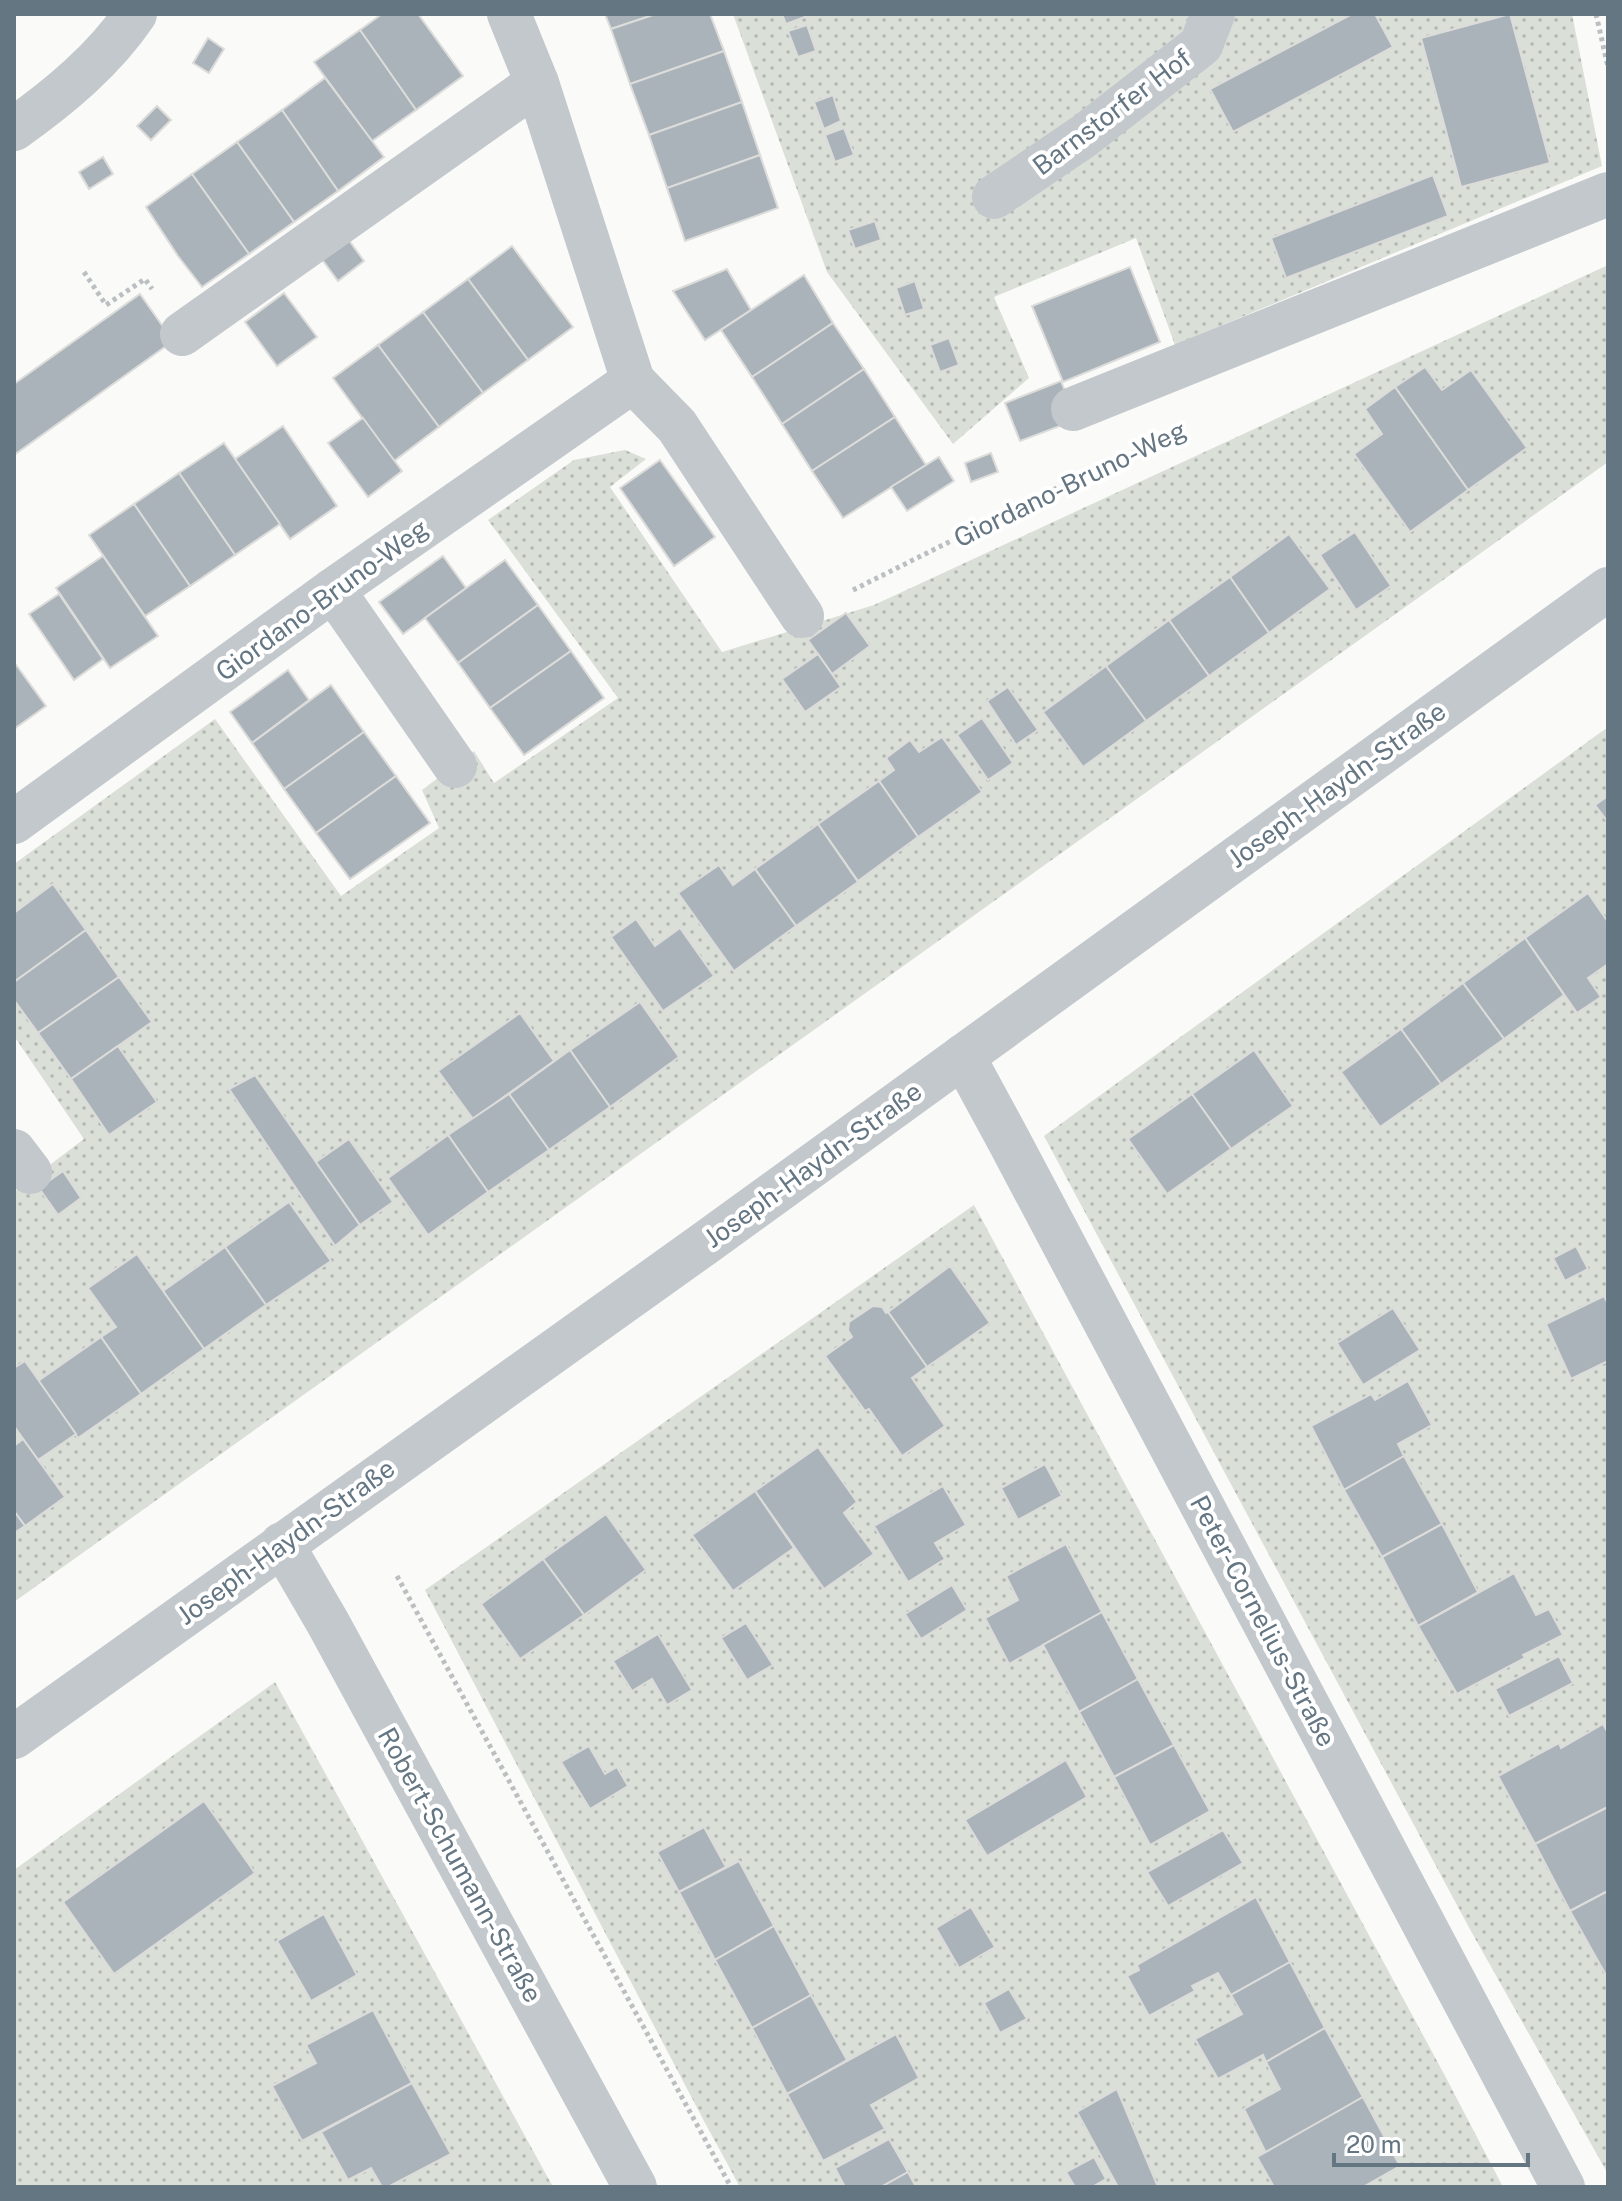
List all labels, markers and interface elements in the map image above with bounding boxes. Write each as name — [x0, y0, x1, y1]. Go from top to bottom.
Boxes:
street label: Barnstorfer Hof — [1026, 42, 1197, 181]
street label: Giordano-Bruno-Weg — [948, 414, 1191, 553]
street label: Giordano-Bruno-Weg — [210, 512, 434, 687]
street label: Joseph-Haydn-Straße — [1222, 695, 1452, 874]
street label: Joseph-Haydn-Straße — [698, 1075, 928, 1254]
street label: Joseph-Haydn-Straße — [171, 1452, 401, 1631]
street label: Peter-Cornelius-Straße — [1184, 1490, 1343, 1752]
street label: Robert-Schumann-Straße — [372, 1722, 549, 2008]
scale bar — [1334, 2117, 1528, 2167]
text: 20 m — [1346, 2130, 1402, 2158]

